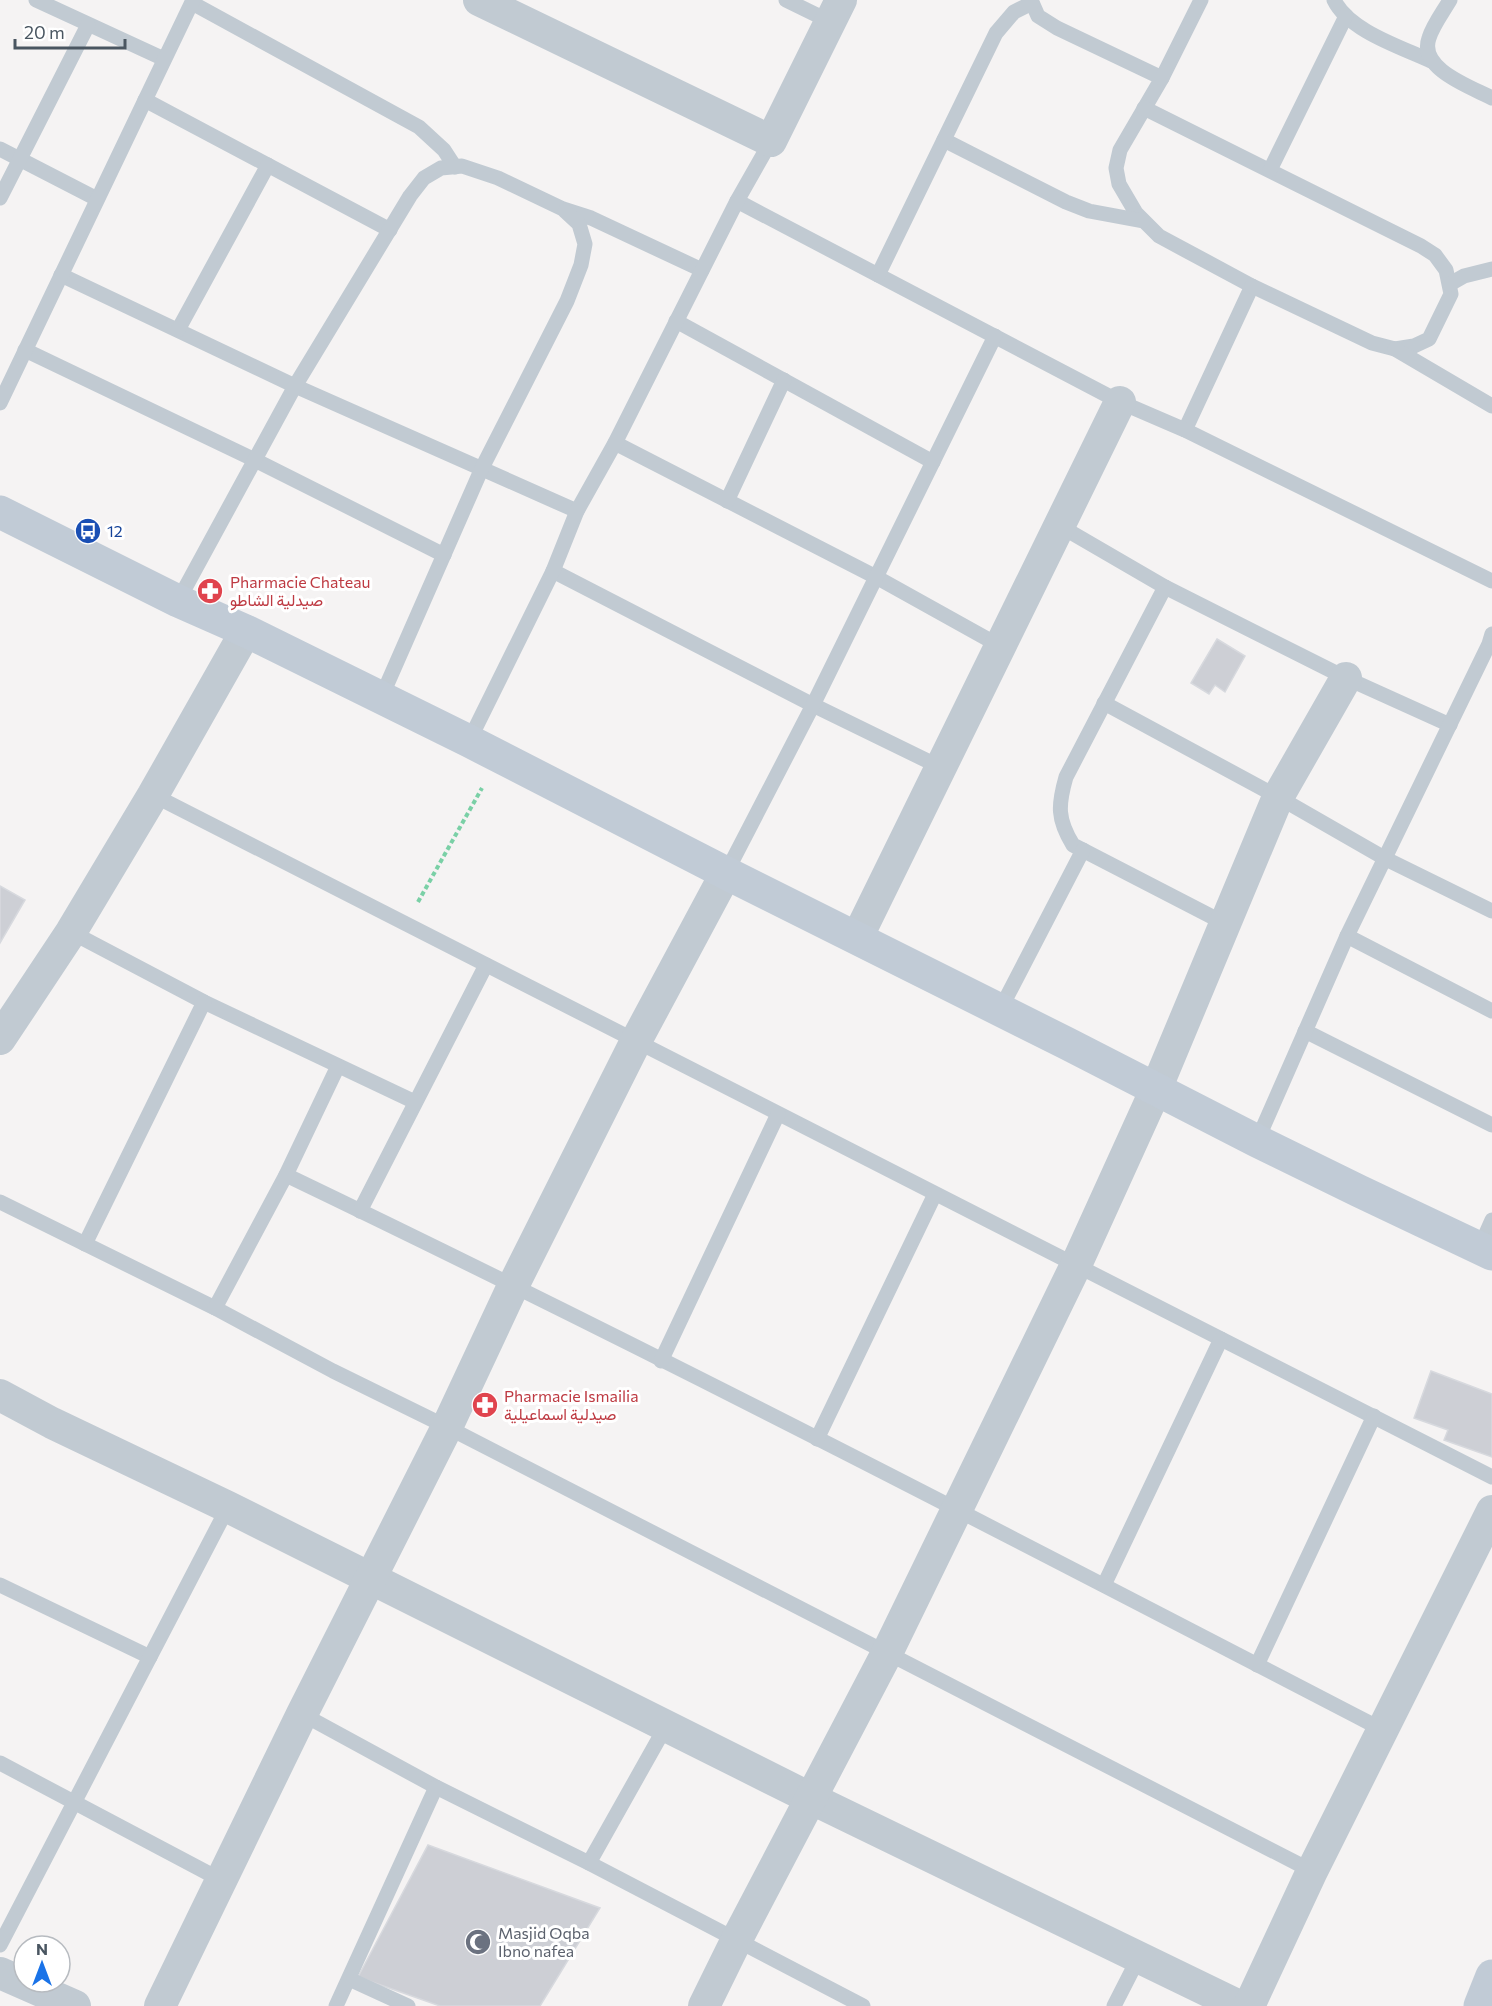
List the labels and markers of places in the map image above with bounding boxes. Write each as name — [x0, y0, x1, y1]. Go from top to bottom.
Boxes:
bus stop icon: 12 — [73, 516, 103, 546]
place label: 12 — [107, 521, 123, 540]
place label: Pharmacie Chateau صيدلية الشاطو — [230, 572, 371, 611]
pharmacy icon: Pharmacie Chateau صيدلية الشاطو — [195, 576, 225, 606]
place label: Pharmacie Ismailia صيدلية اسماعيلية — [504, 1386, 639, 1424]
pharmacy icon: Pharmacie Ismailia صيدلية اسماعيلية — [470, 1390, 500, 1420]
place label: Masjid Oqba Ibno nafea — [498, 1923, 590, 1960]
mosque icon: Masjid Oqba Ibno nafea — [463, 1927, 493, 1957]

